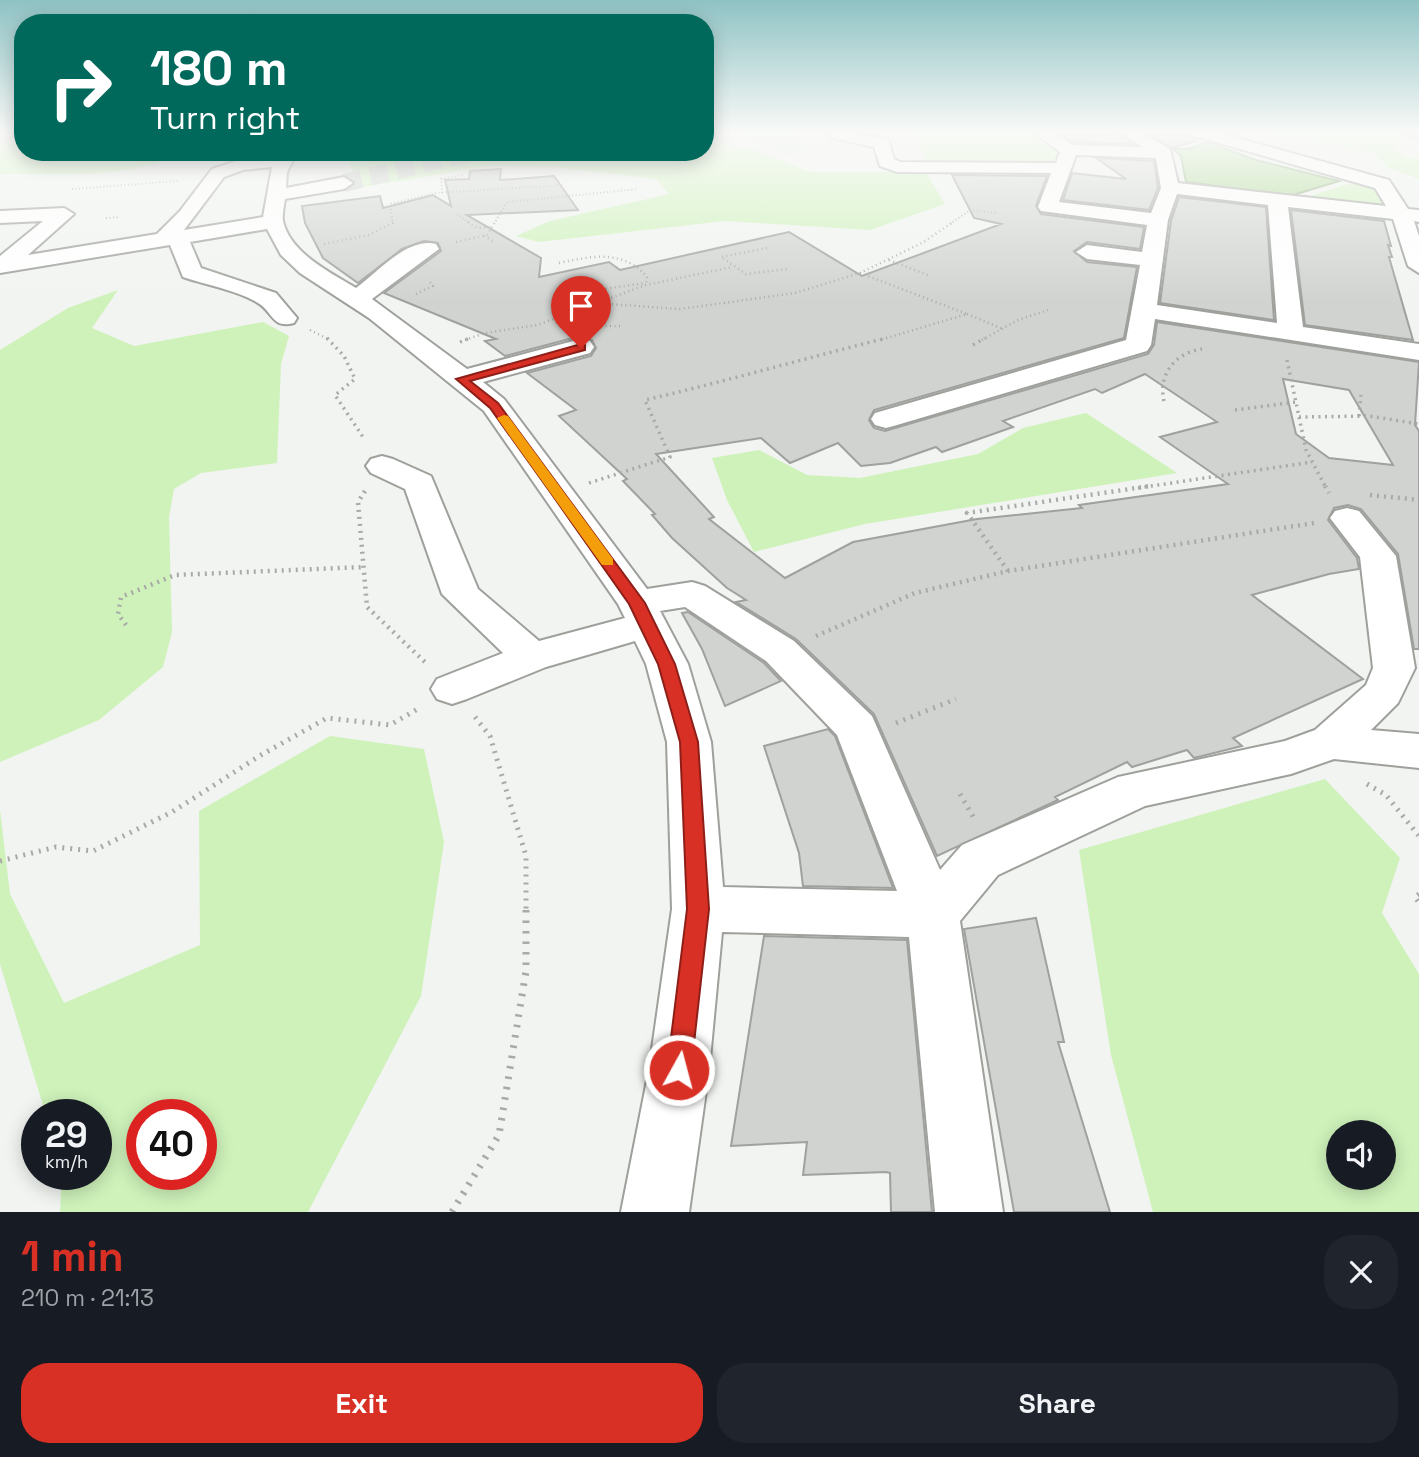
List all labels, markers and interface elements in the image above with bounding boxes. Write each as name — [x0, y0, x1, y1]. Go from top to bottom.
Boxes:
text: 180 m — [150, 37, 288, 99]
icon: right — [35, 42, 126, 133]
text: Turn right — [150, 98, 300, 138]
pin — [551, 276, 611, 348]
icon: arrive — [562, 287, 600, 325]
position arrow — [642, 1033, 716, 1107]
speed limit sign: 40 — [126, 1099, 217, 1190]
text: 29 — [45, 1113, 88, 1157]
map controls — [1326, 1120, 1396, 1190]
button: sound — [1326, 1120, 1396, 1190]
text: km/h — [45, 1150, 88, 1173]
text: 1 min — [21, 1230, 124, 1283]
button: close — [1324, 1235, 1398, 1309]
text: 210 m · 21:13 — [21, 1283, 154, 1313]
button: Exit — [21, 1363, 703, 1443]
button: Share — [717, 1363, 1398, 1443]

